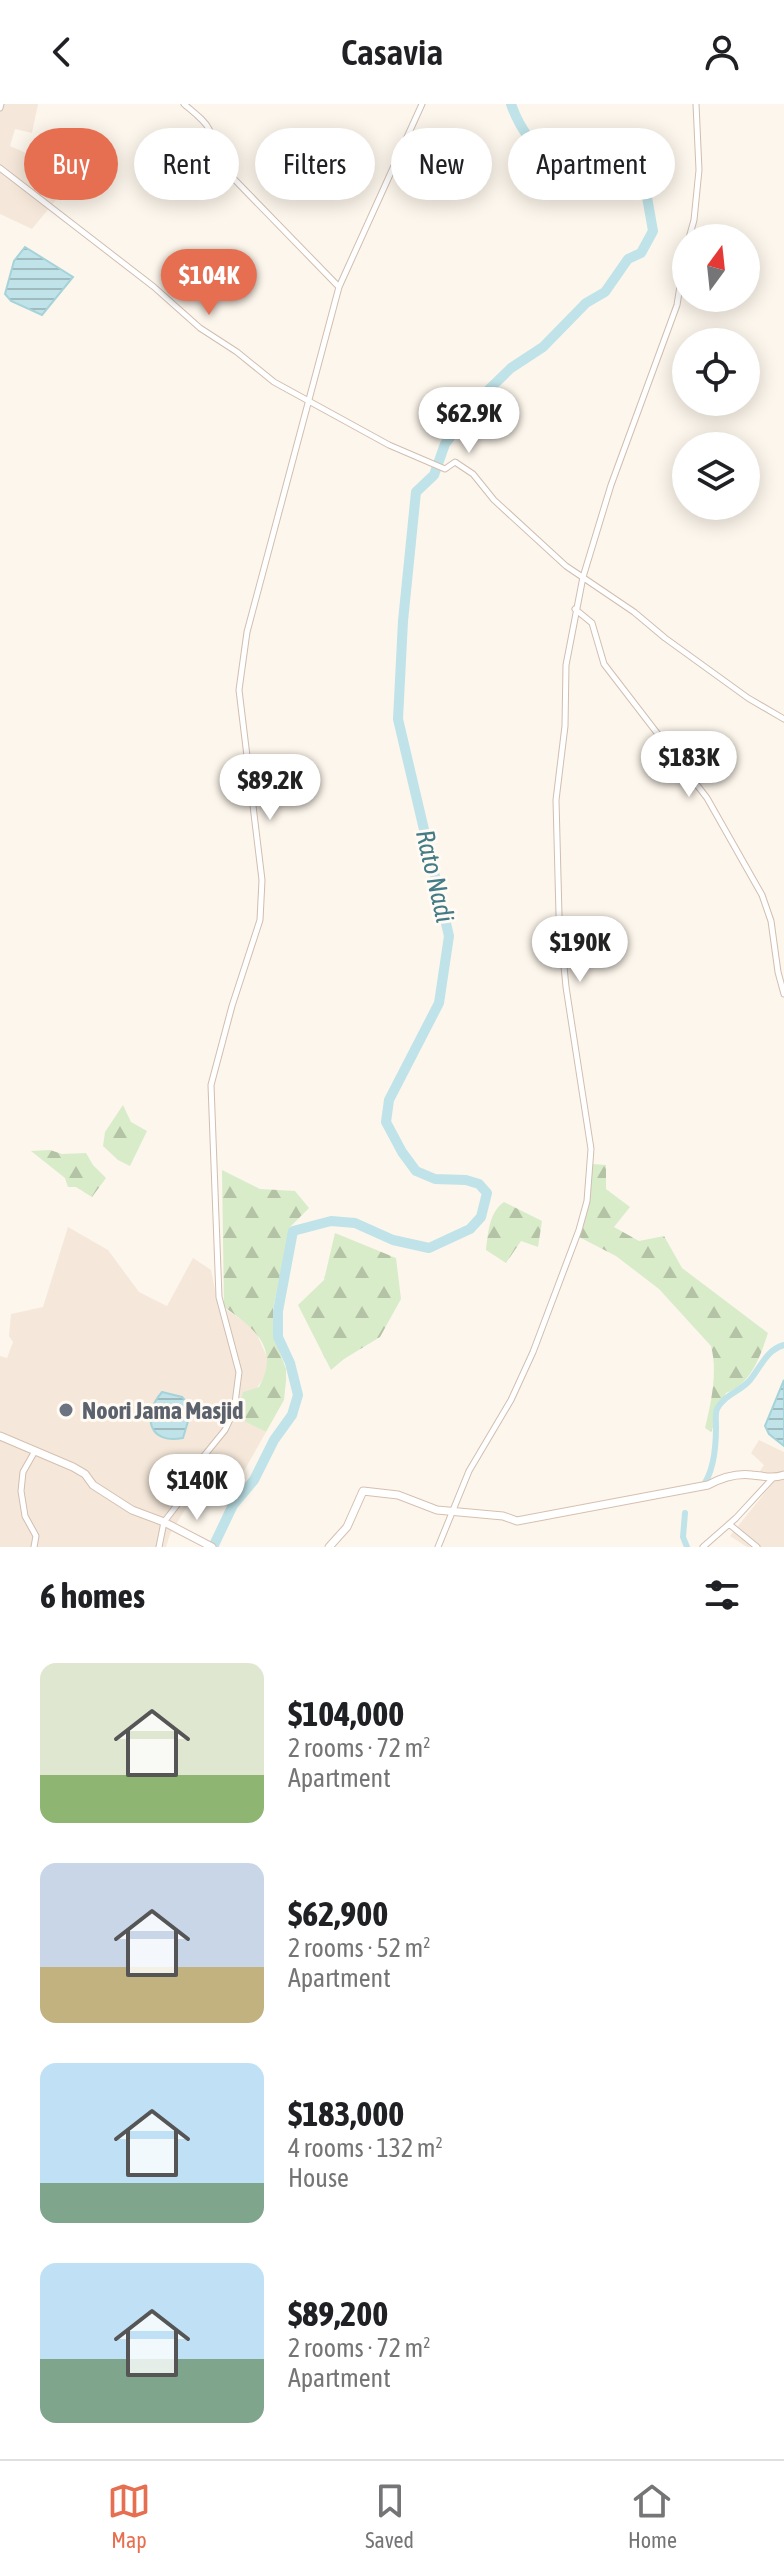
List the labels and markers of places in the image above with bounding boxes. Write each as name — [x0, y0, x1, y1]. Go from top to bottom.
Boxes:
pin: $104K — [153, 249, 265, 317]
pin: $62.9K — [404, 387, 534, 455]
pin: $183K — [633, 731, 745, 799]
pin: $89.2K — [205, 754, 335, 822]
pin: $190K — [524, 916, 636, 984]
place label: Noori Jama Masjid — [82, 1397, 243, 1424]
marker: Noori Jama Masjid — [57, 1401, 75, 1419]
pin: $140K — [141, 1454, 253, 1522]

